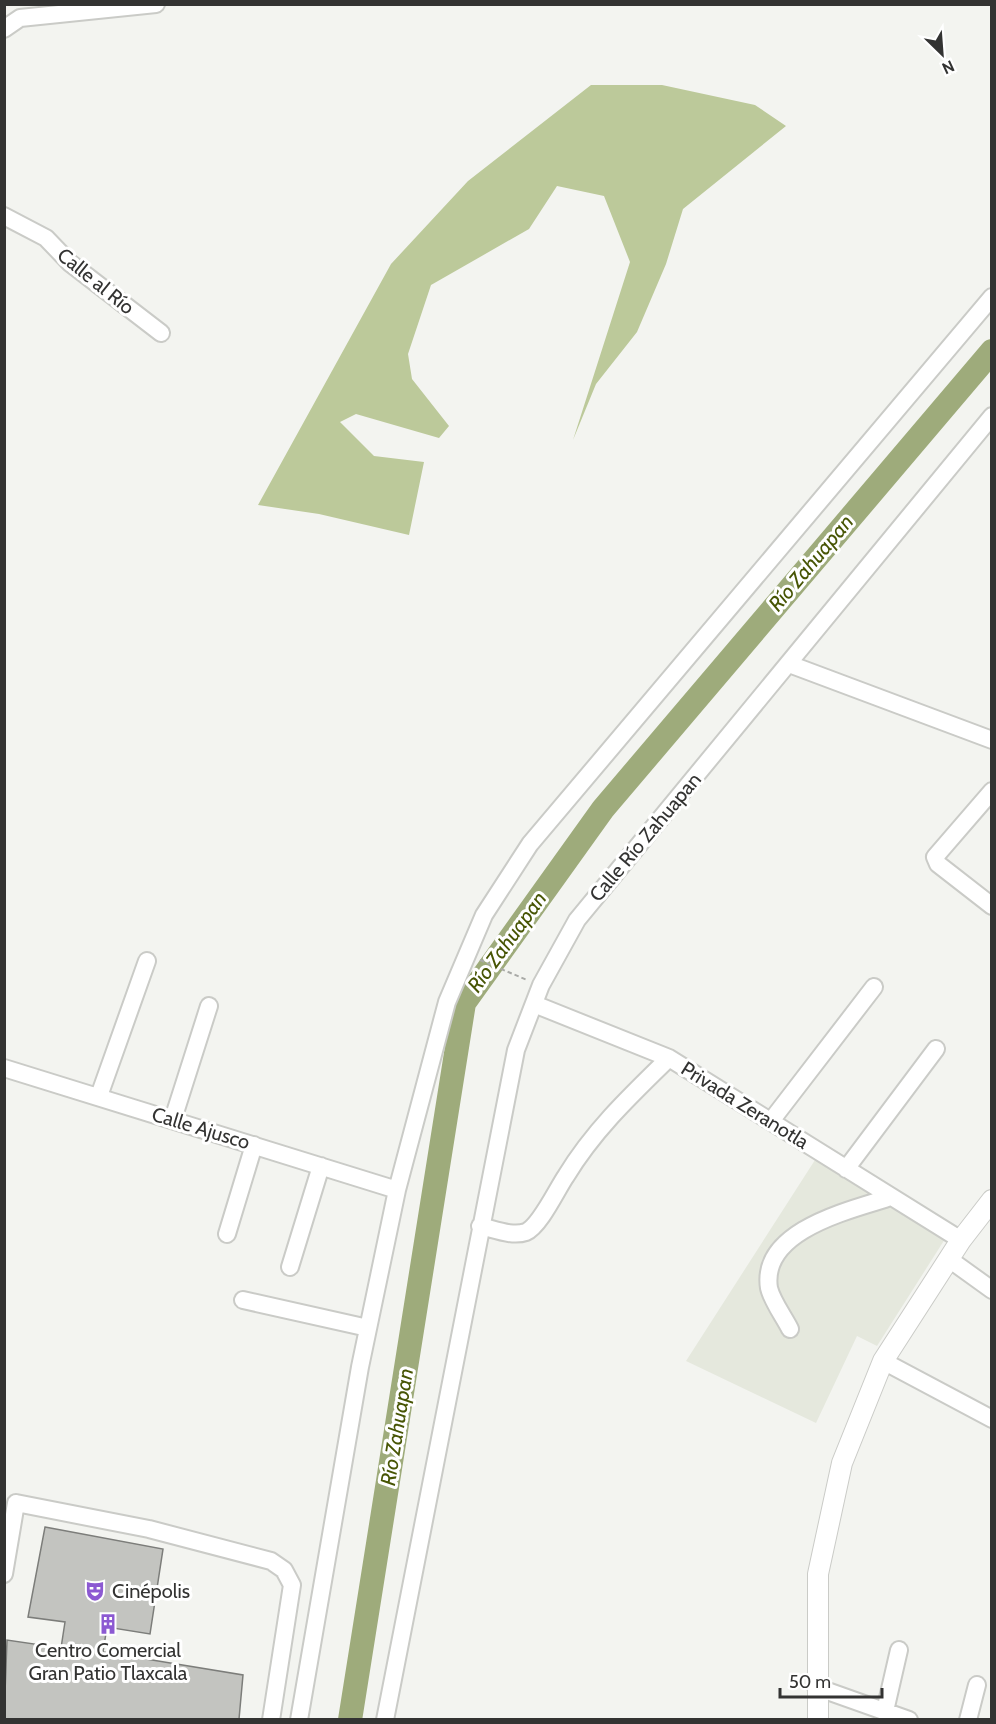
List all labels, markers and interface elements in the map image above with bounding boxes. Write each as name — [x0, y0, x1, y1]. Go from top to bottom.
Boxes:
north arrow — [912, 24, 972, 84]
text: N — [939, 56, 957, 78]
street label: Calle al Río — [53, 243, 139, 319]
water label: Río Zahuapan — [763, 509, 858, 616]
street label: Calle Río Zahuapan — [584, 768, 706, 906]
water label: Río Zahuapan — [462, 886, 551, 997]
street label: Privada Zeranotla — [677, 1056, 814, 1154]
street label: Calle Ajusco — [149, 1102, 253, 1154]
water label: Río Zahuapan — [375, 1367, 418, 1487]
theatre icon: Cinépolis — [83, 1579, 107, 1603]
place label: Cinépolis — [112, 1579, 190, 1603]
building icon: Centro Comercial Gran Patio Tlaxcala — [96, 1612, 120, 1636]
place label: Centro Comercial Gran Patio Tlaxcala — [29, 1638, 188, 1685]
scale bar — [780, 1661, 882, 1699]
text: 50 m — [789, 1671, 831, 1693]

